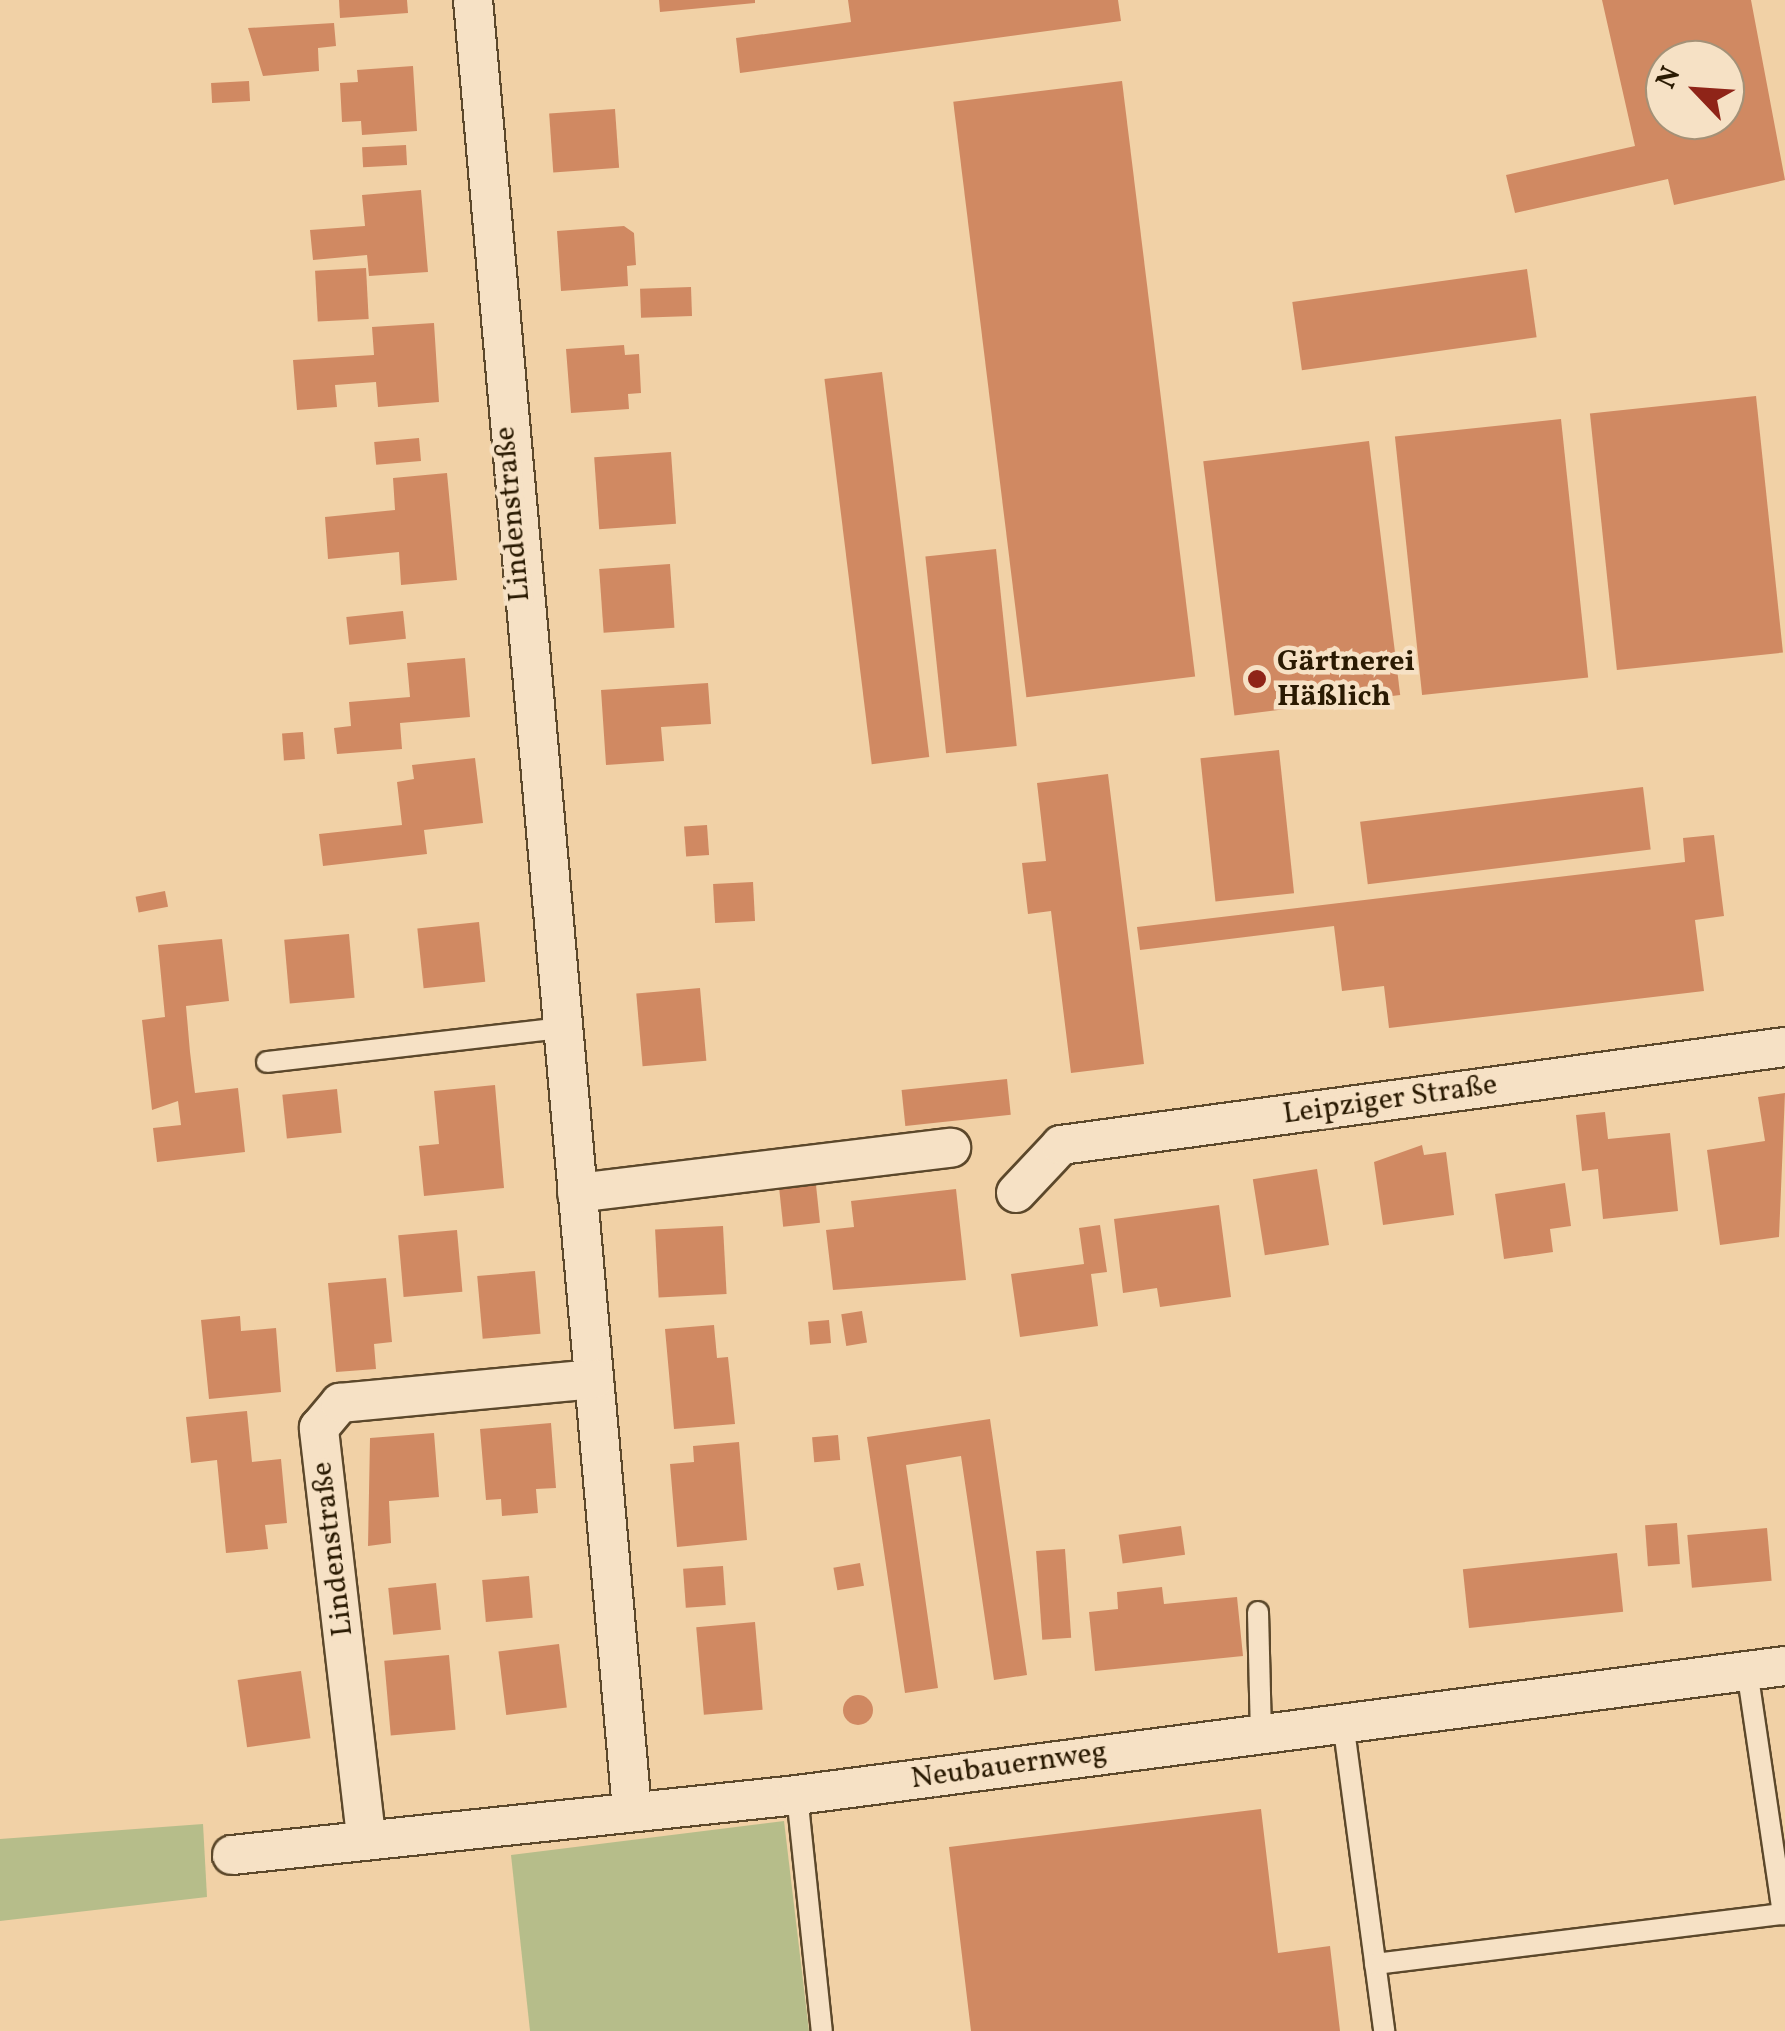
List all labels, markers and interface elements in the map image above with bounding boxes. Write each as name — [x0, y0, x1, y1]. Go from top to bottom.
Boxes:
north arrow — [1645, 40, 1745, 140]
text: N — [1647, 61, 1691, 95]
street label: Lindenstraße — [487, 425, 539, 603]
place label: Gärtnerei Häßlich — [1277, 644, 1415, 714]
marker: Gärtnerei Häßlich — [1246, 668, 1268, 690]
street label: Leipziger Straße — [1280, 1067, 1500, 1133]
street label: Lindenstraße — [304, 1460, 362, 1638]
street label: Neubauernweg — [909, 1734, 1109, 1798]

